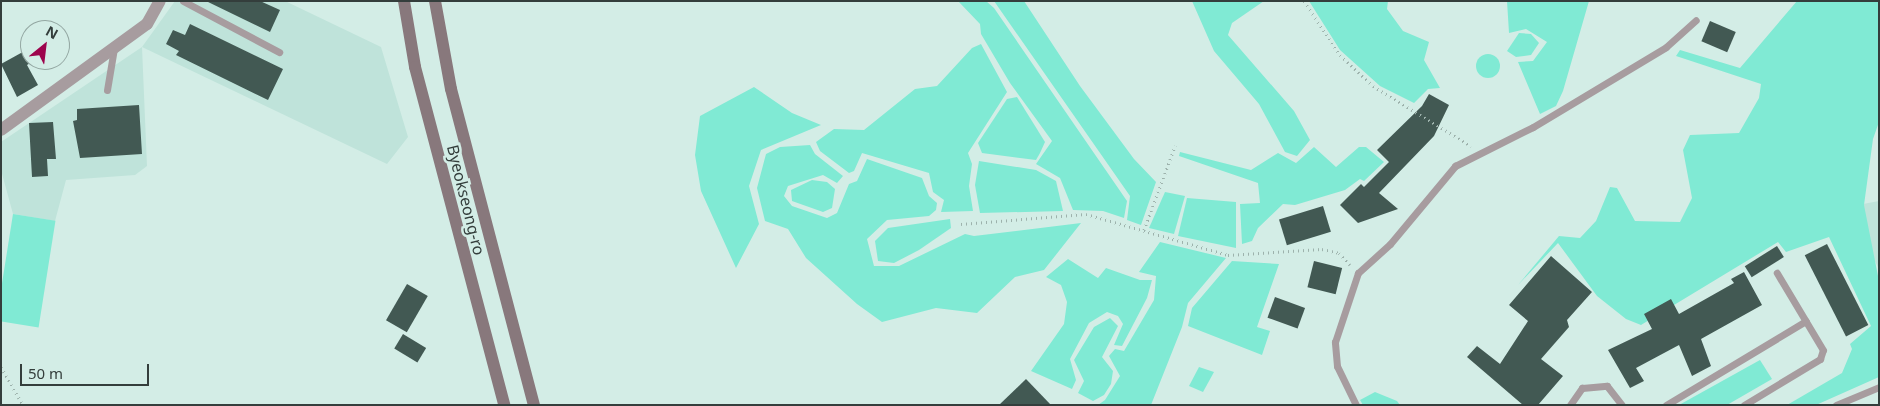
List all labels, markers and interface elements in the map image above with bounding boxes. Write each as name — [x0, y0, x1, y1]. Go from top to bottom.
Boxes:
north arrow — [20, 20, 70, 70]
text: N — [42, 21, 62, 43]
street label: Byeokseong-ro — [443, 143, 489, 257]
scale bar — [22, 354, 151, 386]
text: 50 m — [28, 363, 63, 383]

